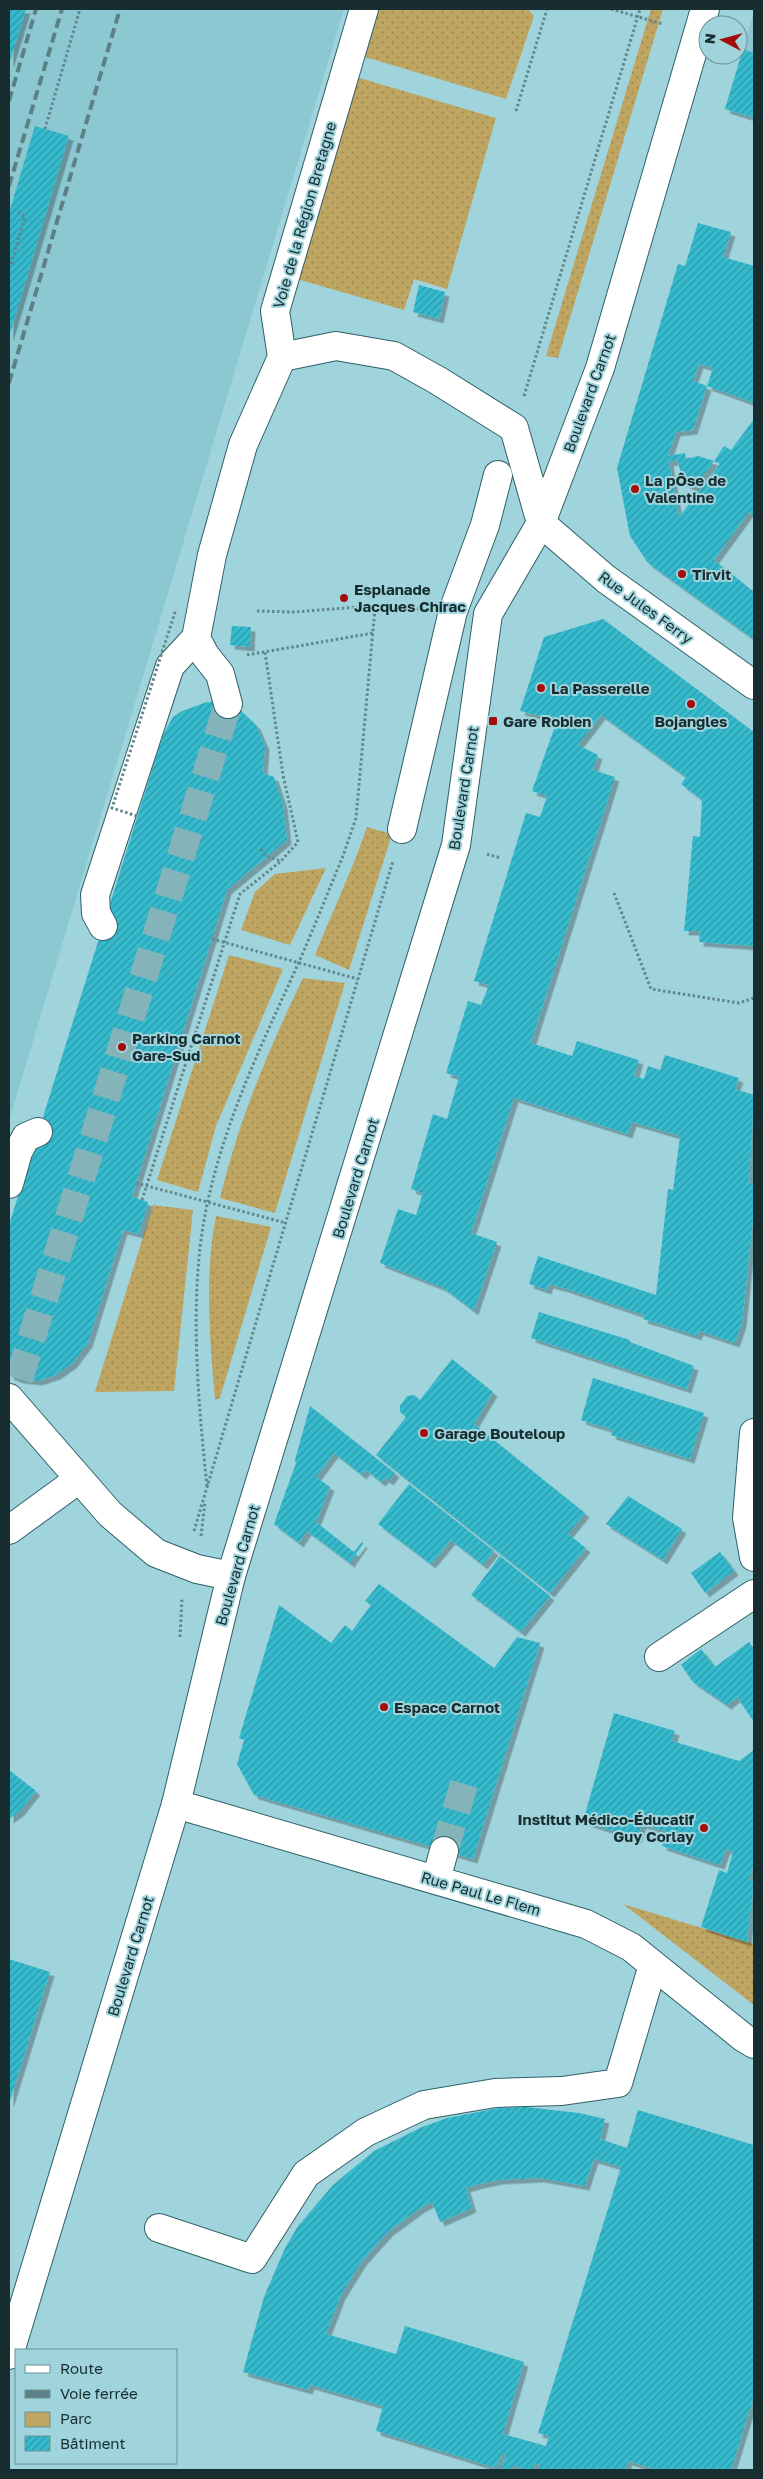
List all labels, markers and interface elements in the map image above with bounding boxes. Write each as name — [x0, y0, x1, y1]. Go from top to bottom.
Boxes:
north arrow — [698, 15, 748, 65]
text: N — [701, 32, 719, 45]
street label: Voie de la Région Bretagne — [269, 119, 339, 310]
street label: Boulevard Carnot — [559, 331, 619, 455]
place label: La pÔse de Valentine — [645, 471, 726, 506]
marker: La pÔse de Valentine — [629, 483, 641, 495]
place label: Tirvit — [692, 565, 731, 583]
street label: Rue Jules Ferry — [595, 567, 697, 648]
marker: Tirvit — [676, 568, 688, 580]
place label: Esplanade Jacques Chirac — [354, 580, 466, 615]
marker: Esplanade Jacques Chirac — [338, 592, 350, 604]
place label: La Passerelle — [551, 679, 650, 697]
marker: La Passerelle — [535, 682, 547, 694]
marker: Bojangles — [685, 698, 697, 710]
place label: Gare Robien — [503, 712, 591, 730]
place label: Bojangles — [655, 712, 727, 730]
marker: Gare Robien — [487, 715, 499, 727]
street label: Boulevard Carnot — [444, 725, 482, 851]
place label: Parking Carnot Gare-Sud — [132, 1029, 240, 1064]
marker: Parking Carnot Gare-Sud — [116, 1041, 128, 1053]
street label: Boulevard Carnot — [328, 1116, 382, 1240]
place label: Garage Bouteloup — [434, 1424, 565, 1442]
marker: Garage Bouteloup — [418, 1427, 430, 1439]
street label: Boulevard Carnot — [211, 1502, 263, 1628]
place label: Espace Carnot — [394, 1698, 500, 1716]
marker: Espace Carnot — [378, 1701, 390, 1713]
place label: Institut Médico-Éducatif Guy Corlay — [518, 1810, 695, 1845]
marker: Institut Médico-Éducatif Guy Corlay — [698, 1822, 710, 1834]
street label: Rue Paul Le Flem — [419, 1867, 543, 1919]
street label: Boulevard Carnot — [103, 1894, 157, 2018]
legend — [15, 2349, 178, 2464]
text: Route — [60, 2359, 103, 2377]
text: Voie ferrée — [60, 2384, 138, 2402]
text: Parc — [60, 2409, 92, 2427]
text: Bâtiment — [60, 2434, 125, 2452]

